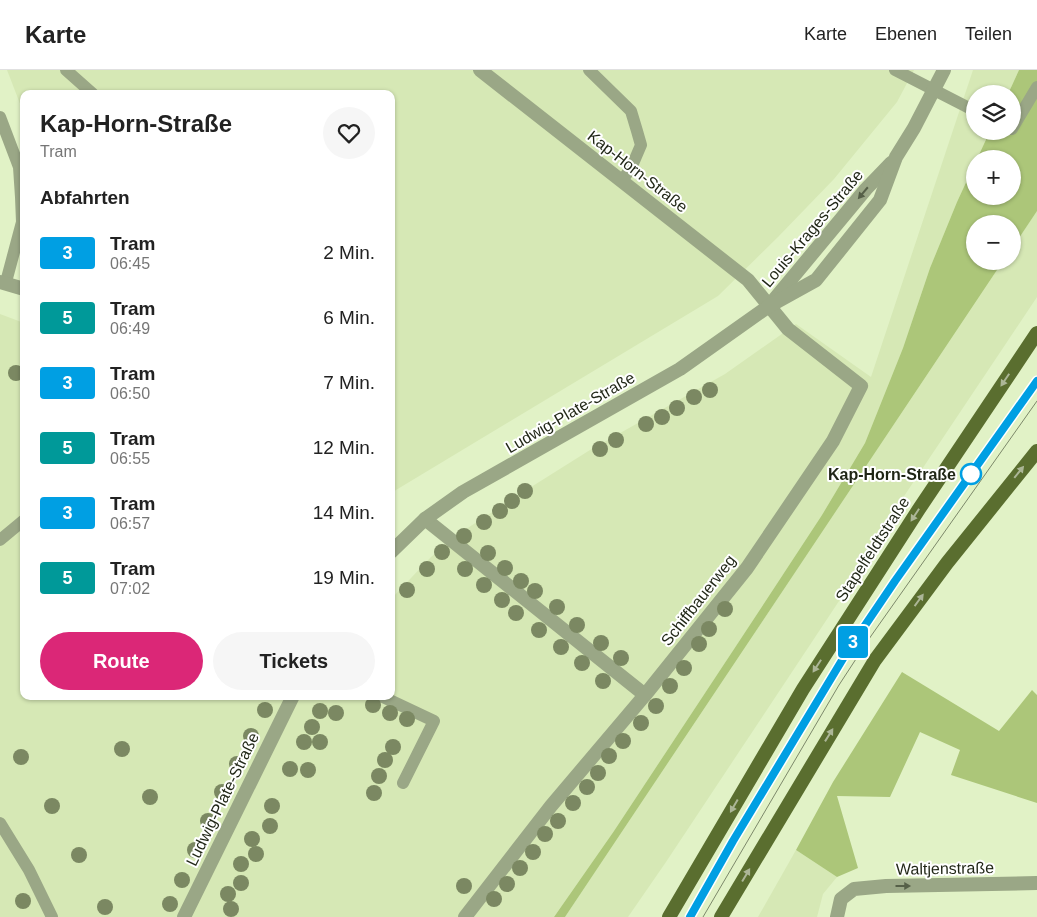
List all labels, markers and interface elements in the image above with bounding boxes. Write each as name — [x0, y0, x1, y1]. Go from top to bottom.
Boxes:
text: Karte — [25, 21, 86, 48]
text: Karte — [804, 24, 847, 44]
text: Ebenen — [875, 24, 937, 44]
text: Teilen — [965, 24, 1012, 44]
map controls — [966, 85, 1021, 270]
button: layers — [966, 85, 1021, 140]
button: heart — [323, 107, 375, 159]
text: Kap-Horn-Straße — [40, 110, 232, 137]
street label: Kap-Horn-Straße — [584, 127, 691, 216]
text: Tram — [40, 143, 77, 160]
button: + — [966, 150, 1021, 205]
street label: Louis-Krages-Straße — [758, 166, 866, 290]
one-way arrow — [858, 186, 869, 199]
text: Abfahrten — [40, 187, 130, 208]
button: − — [966, 215, 1021, 270]
text: Tram — [110, 233, 155, 254]
text: 2 Min. — [323, 242, 375, 263]
text: 3 — [62, 243, 73, 263]
text: 06:45 — [110, 255, 150, 272]
text: Tram — [110, 298, 155, 319]
text: 6 Min. — [323, 307, 375, 328]
text: 5 — [62, 308, 73, 328]
text: 06:49 — [110, 320, 150, 337]
text: Tram — [110, 363, 155, 384]
street label: Ludwig-Plate-Straße — [503, 369, 638, 456]
text: 7 Min. — [323, 372, 375, 393]
text: 3 — [62, 373, 73, 393]
one-way arrow — [1000, 373, 1010, 387]
text: 06:50 — [110, 385, 150, 402]
text: Tram — [110, 428, 155, 449]
text: 12 Min. — [313, 437, 375, 458]
text: 5 — [62, 438, 73, 458]
text: 06:55 — [110, 450, 150, 467]
marker: Kap-Horn-Straße — [960, 463, 982, 485]
place label: Kap-Horn-Straße — [828, 466, 956, 483]
one-way arrow — [1014, 466, 1025, 479]
text: Tram — [110, 493, 155, 514]
street label: Stapelfeldtstraße — [832, 494, 913, 605]
text: 14 Min. — [313, 502, 375, 523]
text: 3 — [62, 503, 73, 523]
one-way arrow — [910, 508, 919, 522]
text: 06:57 — [110, 515, 150, 532]
street label: Schiffbauerweg — [658, 552, 739, 649]
text: Tram — [110, 558, 155, 579]
text: 19 Min. — [313, 567, 375, 588]
text: 5 — [62, 568, 73, 588]
text: 07:02 — [110, 580, 150, 597]
one-way arrow — [914, 593, 924, 607]
line badge: 3 — [837, 626, 869, 658]
button: Route — [40, 632, 203, 690]
button: Tickets — [213, 632, 375, 690]
text: 3 — [848, 632, 858, 652]
one-way arrow — [813, 660, 822, 673]
one-way arrow — [825, 729, 834, 742]
street label: Ludwig-Plate-Straße — [183, 730, 262, 868]
one-way arrow — [730, 799, 739, 813]
street label: Waltjenstraße — [896, 859, 994, 878]
one-way arrow — [742, 868, 751, 882]
one-way arrow — [895, 882, 911, 890]

